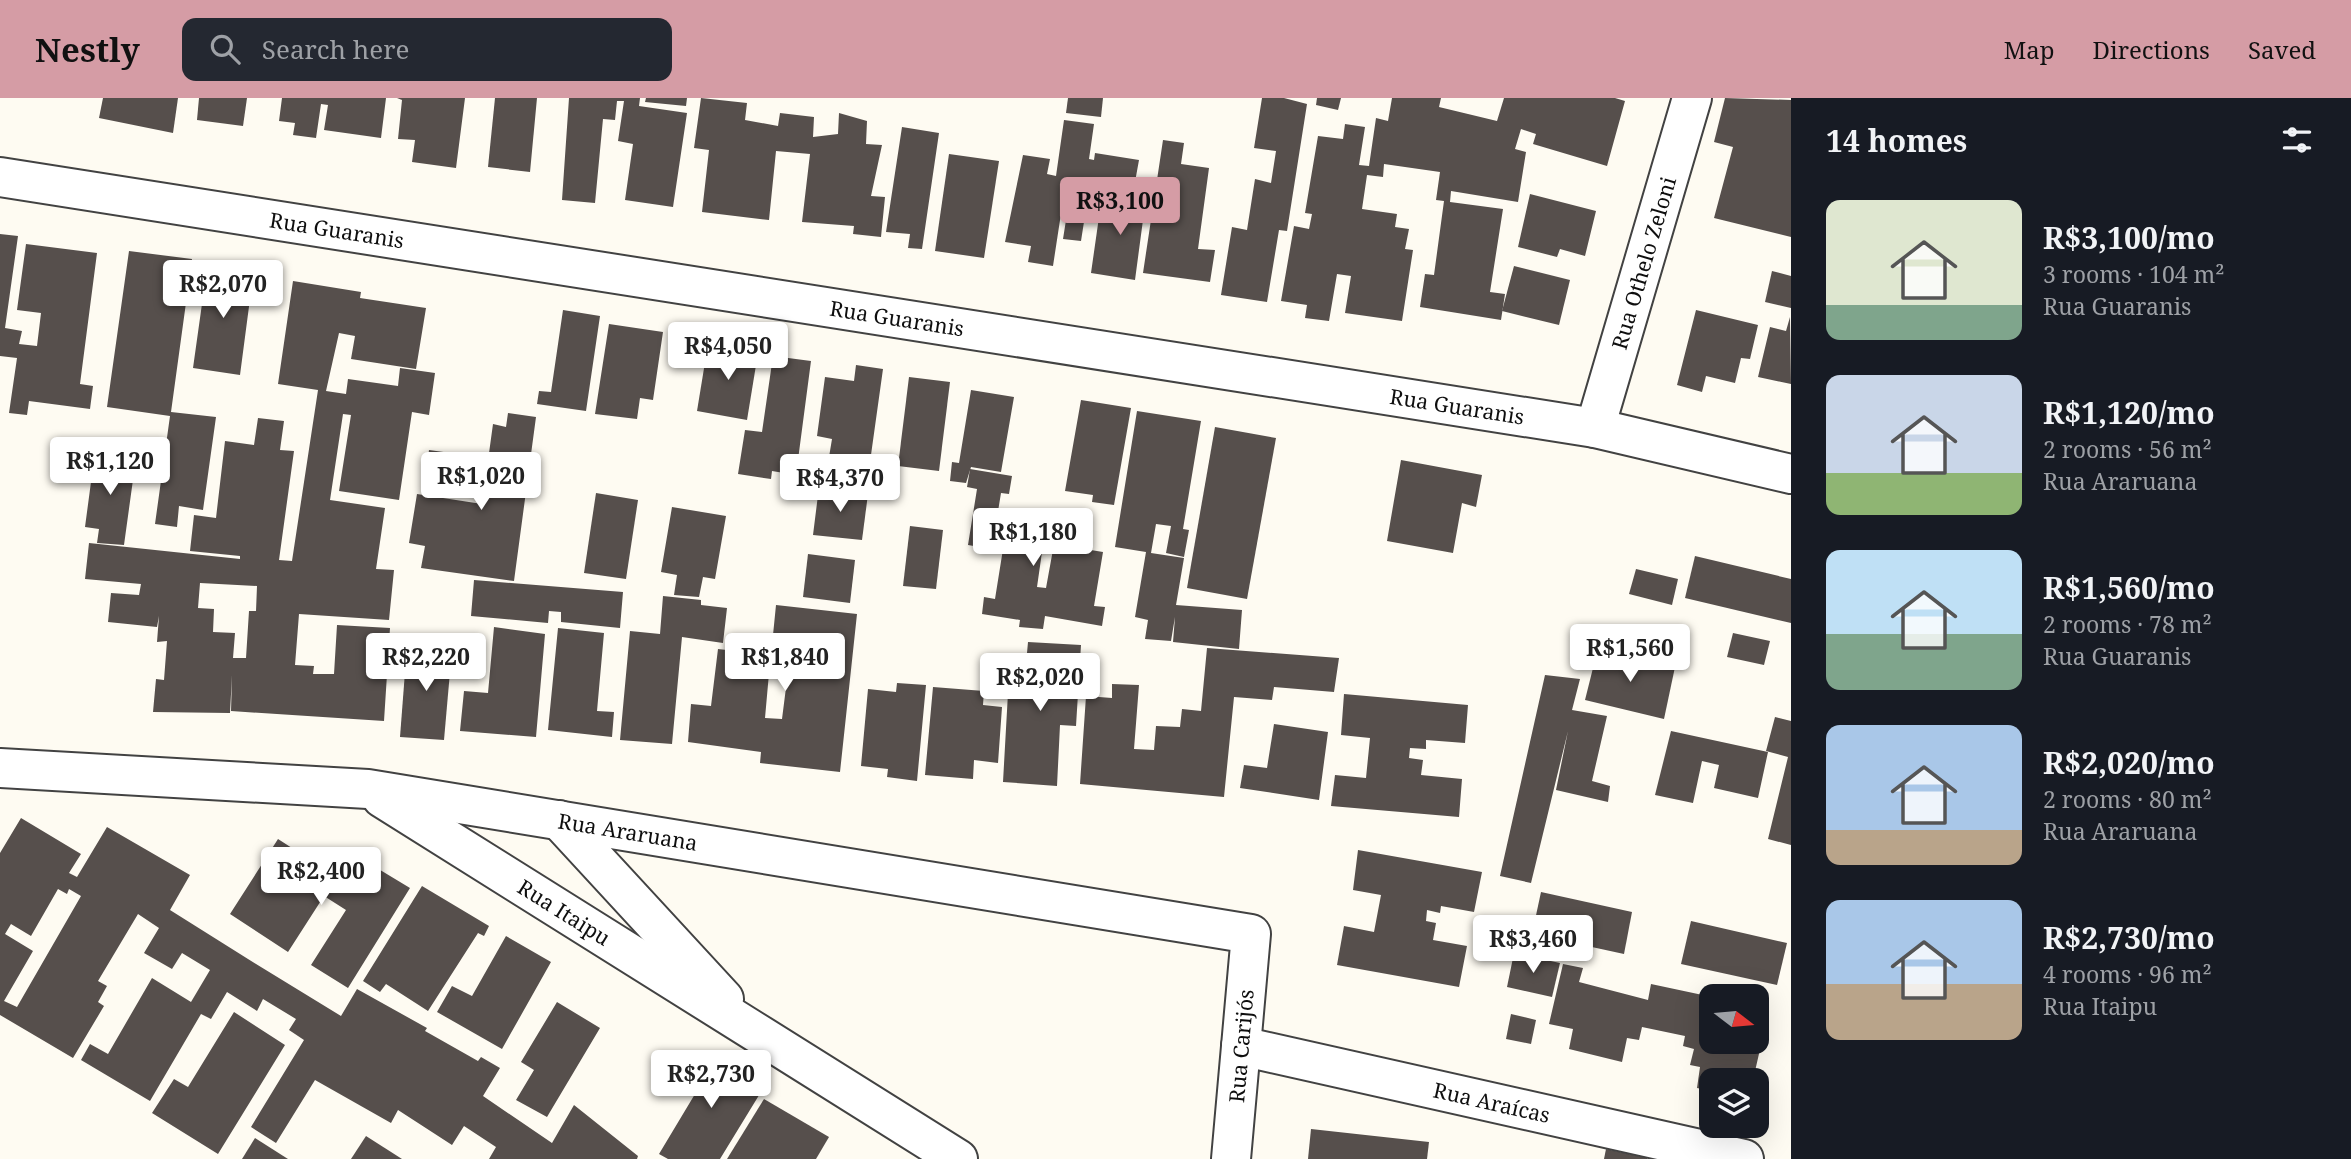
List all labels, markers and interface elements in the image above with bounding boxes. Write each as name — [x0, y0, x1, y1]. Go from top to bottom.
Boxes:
search box — [182, 18, 672, 81]
text: Nestly — [35, 27, 140, 72]
icon: search — [206, 30, 244, 68]
text: Search here — [262, 31, 409, 67]
text: Map — [2004, 33, 2055, 66]
text: Directions — [2093, 33, 2210, 66]
text: Saved — [2248, 33, 2316, 66]
text: 14 homes — [1826, 120, 1967, 161]
icon: filters — [2278, 121, 2316, 159]
street label: Rua Othelo Zeloni — [1605, 173, 1682, 353]
pin: R$3,100 — [1055, 178, 1185, 237]
text: R$3,100 — [1076, 184, 1164, 216]
street label: Rua Guaranis — [268, 206, 406, 254]
text: R$3,100/mo — [2043, 217, 2215, 258]
icon: home — [1882, 228, 1966, 312]
text: 3 rooms · 104 m² — [2043, 258, 2225, 290]
pin: R$2,070 — [158, 260, 288, 320]
text: R$2,070 — [179, 267, 267, 299]
text: Rua Guaranis — [2043, 290, 2192, 322]
street label: Rua Guaranis — [828, 294, 966, 343]
pin: R$4,050 — [663, 322, 793, 382]
text: R$4,050 — [684, 329, 772, 361]
street label: Rua Guaranis — [1388, 382, 1526, 431]
text: R$1,120/mo — [2043, 392, 2215, 433]
icon: home — [1882, 403, 1966, 487]
text: 2 rooms · 56 m² — [2043, 433, 2212, 465]
pin: R$1,120 — [45, 438, 175, 497]
text: R$1,120 — [66, 444, 154, 476]
pin: R$1,020 — [416, 452, 546, 512]
pin: R$4,370 — [775, 454, 905, 514]
text: R$1,020 — [437, 459, 525, 491]
text: R$4,370 — [796, 461, 884, 493]
text: Rua Araruana — [2043, 465, 2197, 497]
pin: R$1,180 — [968, 508, 1098, 568]
text: R$1,180 — [989, 515, 1077, 547]
text: R$1,560/mo — [2043, 567, 2215, 608]
icon: home — [1882, 578, 1966, 662]
text: 2 rooms · 78 m² — [2043, 608, 2212, 640]
pin: R$1,560 — [1565, 624, 1695, 684]
text: R$1,560 — [1586, 631, 1674, 663]
pin: R$2,220 — [361, 634, 491, 693]
pin: R$1,840 — [720, 634, 850, 693]
text: R$2,220 — [382, 640, 470, 672]
text: R$1,840 — [741, 640, 829, 672]
text: Rua Guaranis — [2043, 640, 2192, 672]
pin: R$2,020 — [975, 654, 1105, 713]
text: R$2,020 — [996, 660, 1084, 692]
text: R$2,020/mo — [2043, 742, 2215, 783]
icon: home — [1882, 753, 1966, 837]
text: 2 rooms · 80 m² — [2043, 783, 2212, 815]
street label: Rua Araruana — [556, 806, 700, 857]
text: Rua Araruana — [2043, 815, 2197, 847]
pin: R$2,400 — [256, 848, 386, 907]
text: R$2,400 — [277, 854, 365, 886]
street label: Rua Itaipu — [513, 873, 616, 952]
pin: R$3,460 — [1468, 916, 1598, 975]
text: R$2,730/mo — [2043, 917, 2215, 958]
text: R$3,460 — [1489, 922, 1577, 954]
icon: home — [1882, 928, 1966, 1012]
text: 4 rooms · 96 m² — [2043, 958, 2212, 990]
north arrow — [1699, 984, 1769, 1054]
map controls — [1699, 984, 1769, 1138]
street label: Rua Carijós — [1222, 988, 1260, 1104]
text: Rua Itaipu — [2043, 990, 2157, 1022]
pin: R$2,730 — [646, 1051, 776, 1110]
text: R$2,730 — [667, 1057, 755, 1089]
button: layers — [1699, 1068, 1769, 1138]
street label: Rua Araícas — [1431, 1076, 1553, 1129]

